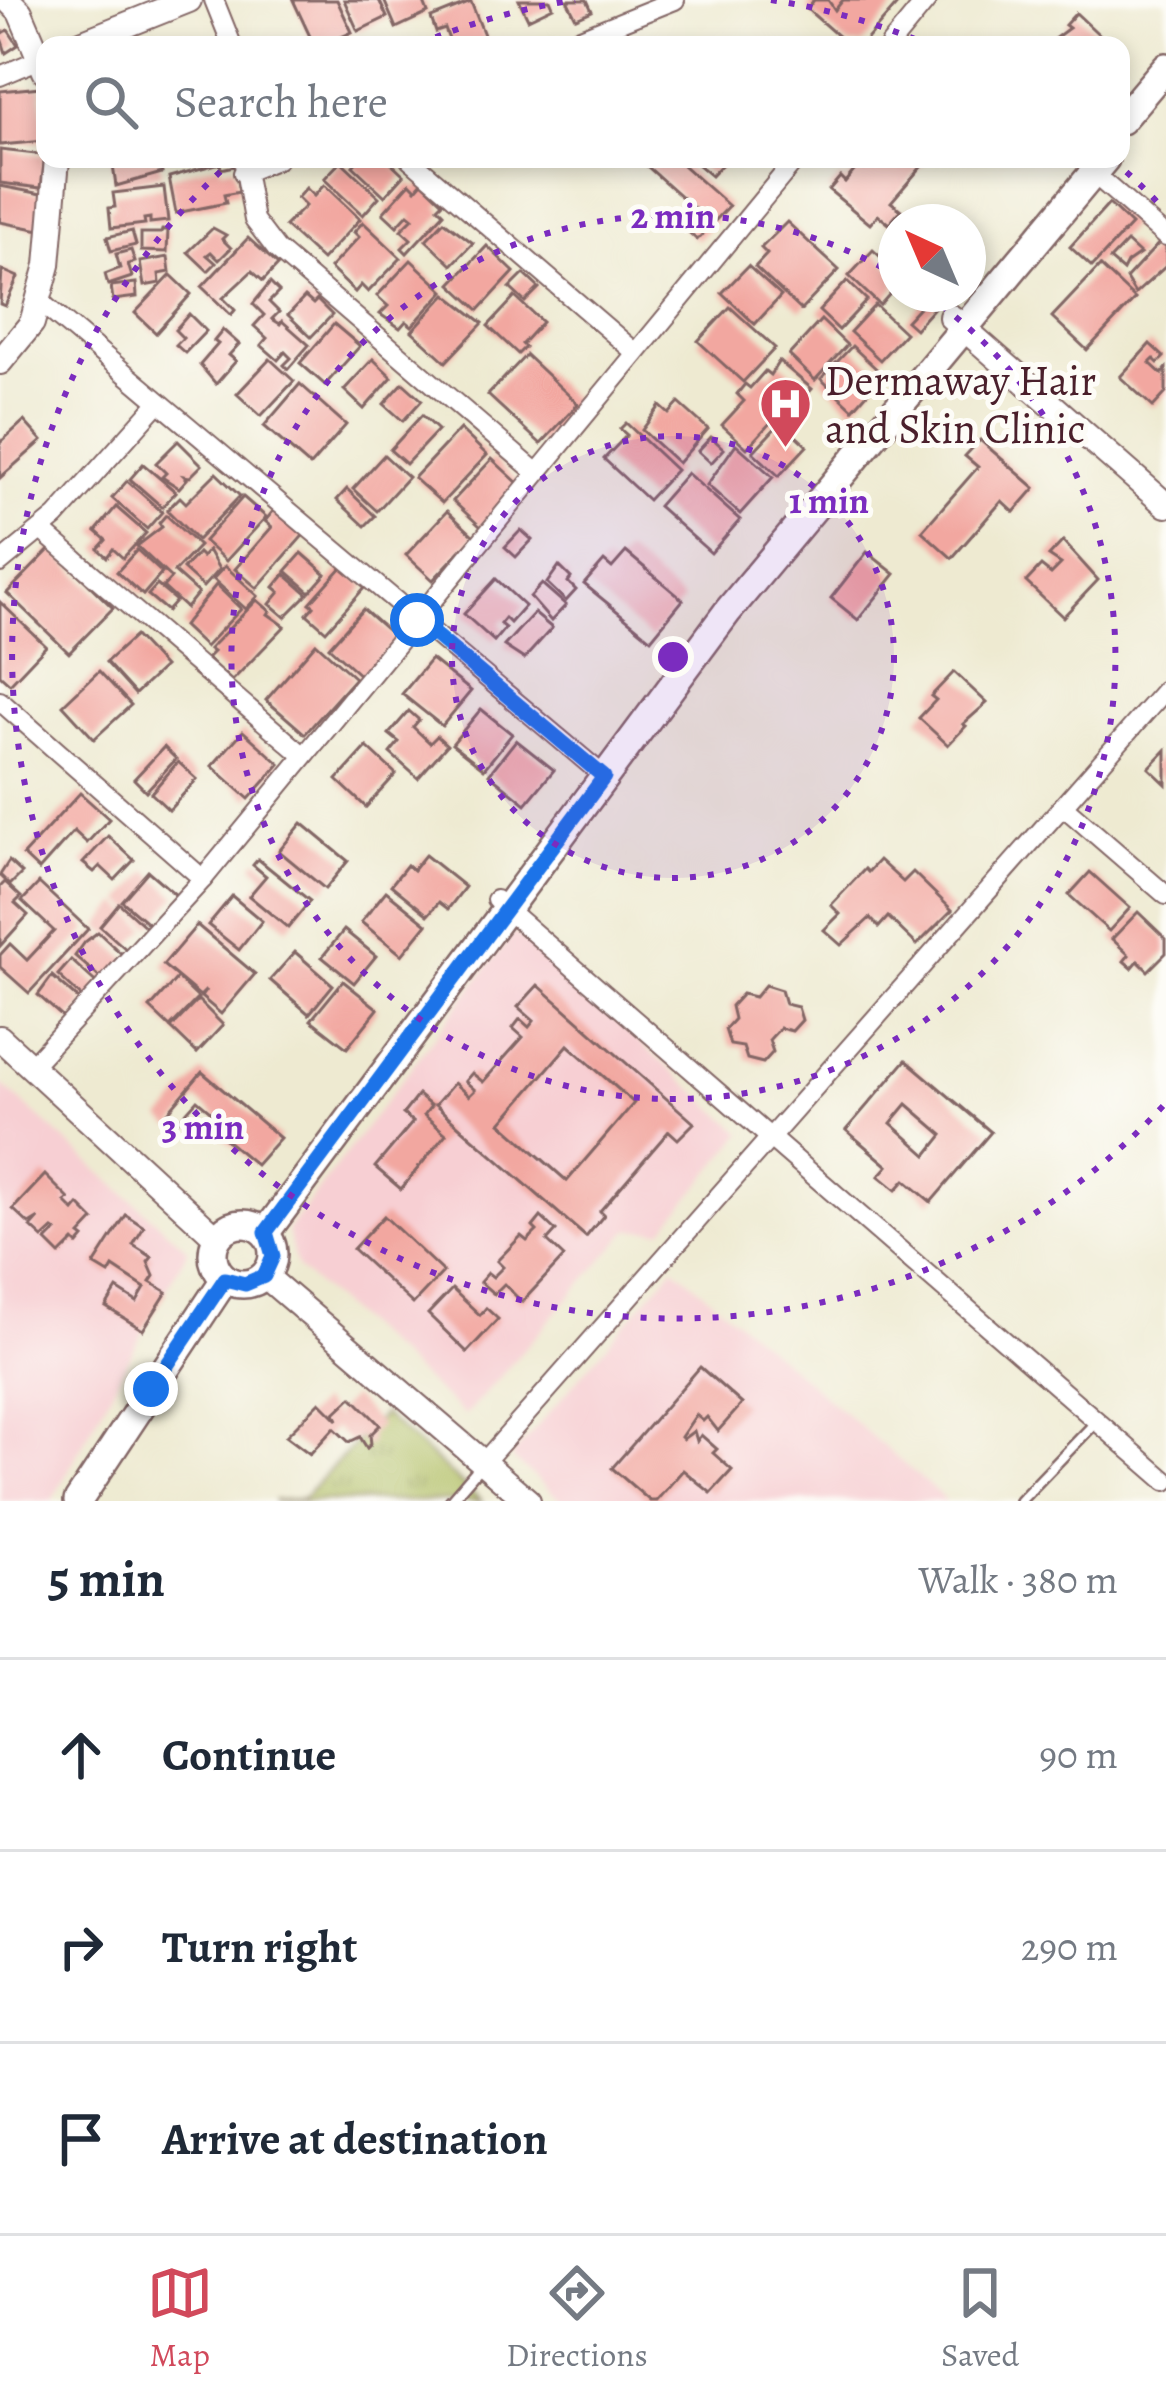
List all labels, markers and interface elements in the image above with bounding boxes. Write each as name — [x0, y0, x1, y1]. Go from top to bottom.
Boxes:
search box — [36, 36, 1130, 168]
icon: search — [78, 69, 144, 135]
text: Search here — [174, 71, 388, 133]
text: 2 min — [631, 191, 715, 240]
north arrow — [878, 204, 986, 312]
place label: Dermaway Hair and Skin Clinic — [825, 352, 1096, 457]
hospital icon: Dermaway Hair and Skin Clinic — [758, 376, 814, 450]
text: 1 min — [789, 476, 869, 525]
route start — [390, 593, 444, 647]
centre of rings — [652, 636, 694, 678]
text: 3 min — [162, 1102, 244, 1151]
route end — [124, 1362, 178, 1416]
text: 5 min — [48, 1544, 165, 1614]
text: Walk · 380 m — [918, 1553, 1118, 1606]
icon: ahead — [48, 1722, 114, 1788]
text: Continue — [162, 1724, 336, 1786]
text: 90 m — [1039, 1728, 1118, 1781]
icon: right — [48, 1914, 114, 1980]
text: Turn right — [162, 1916, 357, 1978]
text: 290 m — [1021, 1920, 1118, 1973]
icon: arrive — [48, 2106, 114, 2172]
text: Arrive at destination — [162, 2108, 548, 2170]
tab: Map — [147, 2260, 213, 2377]
tab: Directions — [506, 2260, 648, 2377]
tab: Saved — [941, 2260, 1019, 2377]

